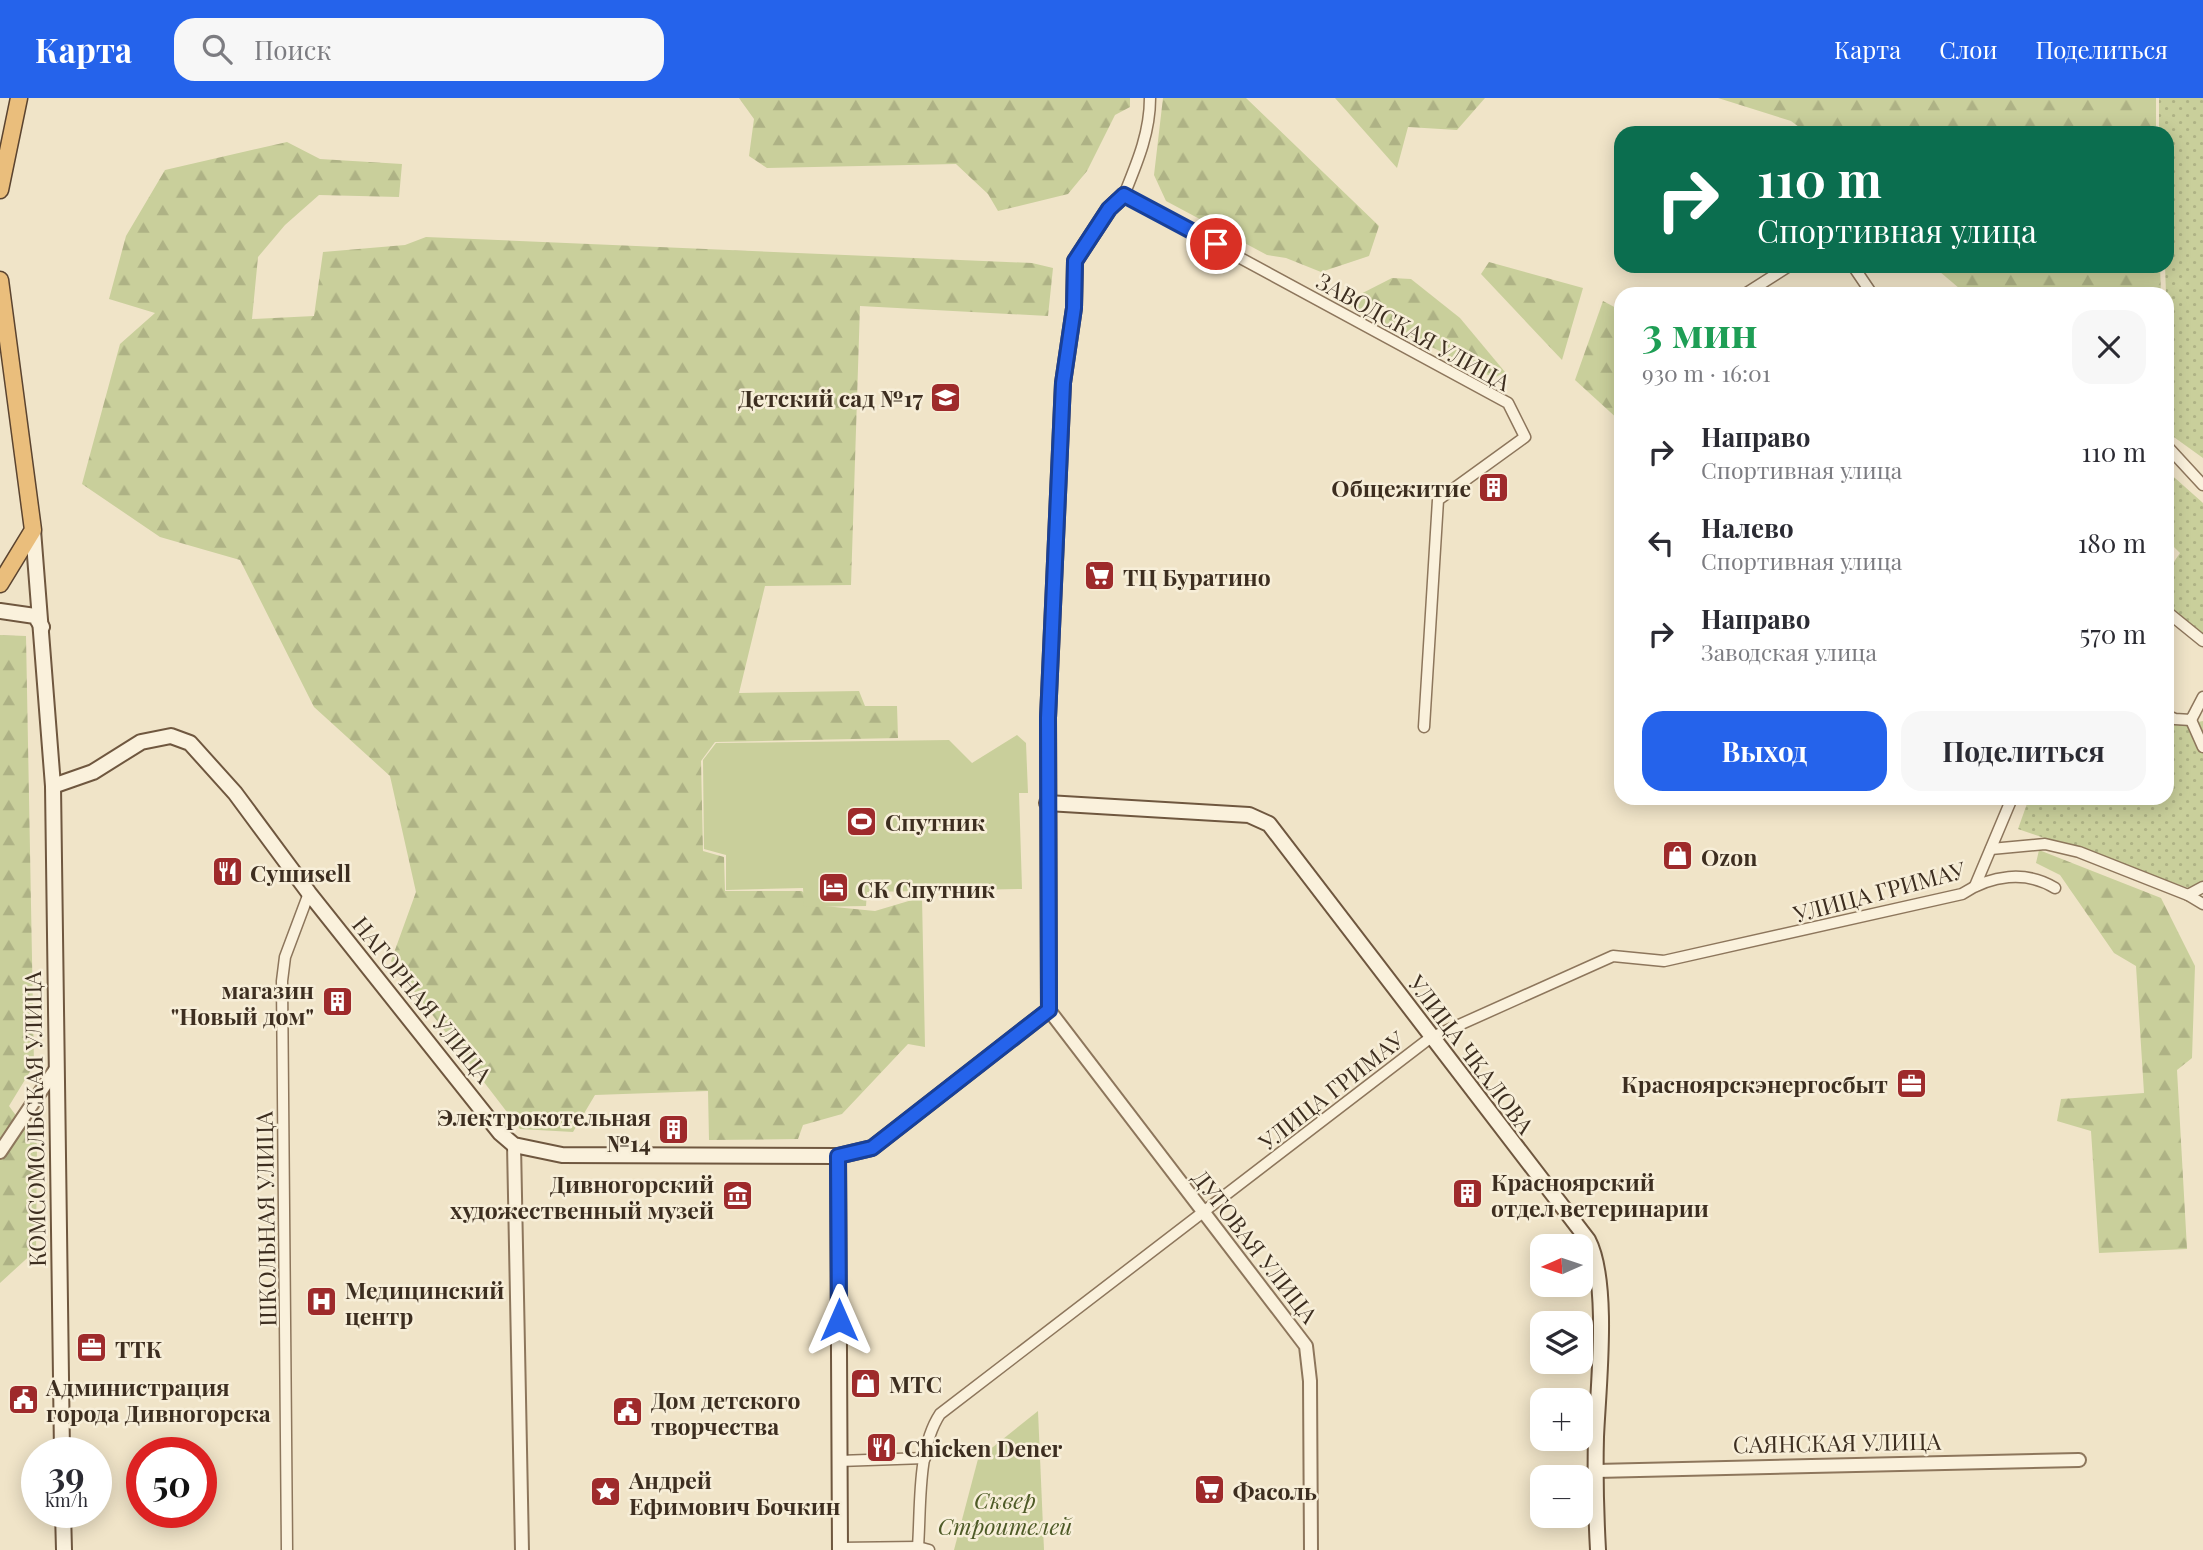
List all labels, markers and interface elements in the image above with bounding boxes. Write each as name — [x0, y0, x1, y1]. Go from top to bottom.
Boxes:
search box — [174, 18, 664, 81]
text: Карта — [35, 27, 132, 71]
icon: search — [198, 30, 236, 68]
text: Поиск — [254, 32, 331, 67]
text: Карта — [1834, 33, 1901, 65]
text: Слои — [1939, 33, 1998, 65]
text: Поделиться — [2036, 33, 2168, 65]
text: 110 m — [1757, 145, 1882, 210]
icon: right — [1642, 154, 1733, 245]
text: Спортивная улица — [1757, 208, 2037, 251]
pin — [1186, 214, 1246, 274]
icon: arrive — [1197, 225, 1235, 263]
street label: ЗАВОДСКАЯ УЛИЦА — [1311, 265, 1517, 398]
text: 3 мин — [1642, 303, 1758, 359]
button: close — [2072, 310, 2146, 384]
text: 930 m · 16:01 — [1642, 357, 1770, 388]
school or university icon: Детский сад №17 — [929, 380, 963, 414]
place label: Детский сад №17 — [738, 382, 924, 413]
text: Направо — [1701, 419, 1810, 454]
icon: right — [1642, 433, 1680, 471]
text: 110 m — [2082, 434, 2146, 469]
text: Спортивная улица — [1701, 454, 1902, 485]
building icon: Общежитие — [1477, 470, 1511, 504]
place label: Общежитие — [1331, 472, 1471, 503]
text: Налево — [1701, 510, 1794, 545]
icon: left — [1642, 524, 1680, 562]
text: 180 m — [2078, 525, 2146, 560]
text: Спортивная улица — [1701, 545, 1902, 576]
supermarket icon: ТЦ Буратино — [1083, 559, 1117, 593]
place label: ТЦ Буратино — [1123, 561, 1271, 592]
text: Направо — [1701, 601, 1810, 636]
icon: right — [1642, 615, 1680, 653]
text: 570 m — [2079, 616, 2146, 651]
text: Заводская улица — [1701, 636, 1877, 667]
button: Выход — [1642, 711, 1887, 791]
button: Поделиться — [1901, 711, 2146, 791]
sports icon: Спутник — [845, 804, 879, 838]
place label: Спутник — [885, 806, 985, 837]
shop icon: Ozon — [1661, 839, 1695, 873]
place label: Ozon — [1701, 841, 1757, 872]
street label: УЛИЦА ГРИМАУ — [1789, 853, 1969, 929]
restaurant icon: Сушиsell — [210, 855, 244, 889]
place label: Сушиsell — [250, 857, 351, 888]
hotel icon: СК Спутник — [817, 871, 851, 905]
place label: СК Спутник — [857, 873, 995, 904]
street label: НАГОРНАЯ УЛИЦА — [346, 909, 500, 1089]
street label: УЛИЦА ЧКАЛОВА — [1401, 967, 1542, 1140]
street label: КОМСОМОЛЬСКАЯ УЛИЦА — [16, 970, 52, 1267]
place label: магазин "Новый дом" — [171, 974, 314, 1031]
building icon: магазин "Новый дом" — [320, 985, 354, 1019]
street label: УЛИЦА ГРИМАУ — [1251, 1023, 1411, 1157]
office icon: Красноярскэнергосбыт — [1894, 1066, 1928, 1100]
place label: Красноярскэнергосбыт — [1621, 1068, 1888, 1099]
place label: Электрокотельная №14 — [437, 1101, 651, 1158]
street label: ШКОЛЬНАЯ УЛИЦА — [248, 1110, 282, 1327]
building icon: Электрокотельная №14 — [657, 1112, 691, 1146]
street label: ДУГОВАЯ УЛИЦА — [1186, 1163, 1326, 1330]
place label: Красноярский отдел ветеринарии — [1491, 1166, 1709, 1223]
place label: Дивногорский художественный музей — [450, 1168, 714, 1225]
building icon: Красноярский отдел ветеринарии — [1451, 1177, 1485, 1211]
museum icon: Дивногорский художественный музей — [720, 1179, 754, 1213]
north arrow — [1530, 1234, 1592, 1297]
map controls — [1530, 1234, 1593, 1528]
place label: Медицинский центр — [345, 1274, 504, 1331]
position arrow — [802, 1283, 876, 1357]
hospital icon: Медицинский центр — [305, 1285, 339, 1319]
button: layers — [1530, 1311, 1593, 1374]
office icon: ТТК — [75, 1331, 109, 1365]
place label: ТТК — [115, 1333, 163, 1364]
shop icon: МТС — [849, 1366, 883, 1400]
place label: МТС — [889, 1368, 942, 1399]
place label: Администрация города Дивногорска — [45, 1371, 271, 1428]
public building icon: Администрация города Дивногорска — [6, 1382, 40, 1416]
place label: Дом детского творчества — [651, 1384, 800, 1441]
button: + — [1530, 1388, 1593, 1451]
public building icon: Дом детского творчества — [611, 1395, 645, 1429]
street label: САЯНСКАЯ УЛИЦА — [1733, 1425, 1942, 1459]
restaurant icon: Chicken Dener — [864, 1430, 898, 1464]
place label: Chicken Dener — [904, 1432, 1063, 1463]
speed limit sign: 50 — [126, 1437, 217, 1528]
text: 39 — [48, 1450, 85, 1497]
place label: Андрей Ефимович Бочкин — [628, 1464, 841, 1521]
button: − — [1530, 1465, 1593, 1528]
supermarket icon: Фасоль — [1193, 1473, 1227, 1507]
place icon: Андрей Ефимович Бочкин — [589, 1475, 623, 1509]
place label: Фасоль — [1233, 1475, 1317, 1506]
park label: Сквер Строителей — [938, 1484, 1073, 1541]
text: km/h — [45, 1488, 88, 1512]

